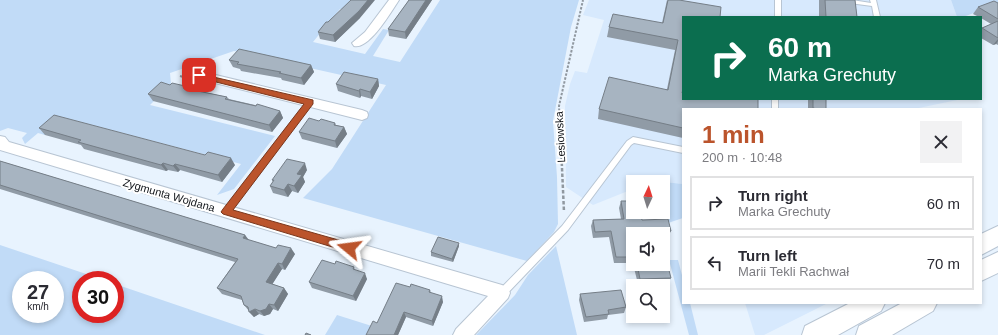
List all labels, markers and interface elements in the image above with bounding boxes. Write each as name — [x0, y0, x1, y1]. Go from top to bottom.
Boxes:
icon: right — [702, 32, 754, 84]
text: 60 m — [768, 32, 832, 63]
pin — [182, 58, 216, 92]
icon: arrive — [188, 64, 210, 86]
text: Marka Grechuty — [768, 65, 896, 85]
street label: Lesiowska — [553, 110, 567, 163]
text: 1 min — [702, 121, 765, 148]
button: close — [920, 121, 962, 163]
text: 200 m · 10:48 — [702, 150, 782, 165]
north arrow — [626, 175, 670, 219]
map controls — [626, 175, 670, 323]
street label: Zygmunta Wojdana — [122, 176, 217, 214]
text: Turn right — [738, 187, 808, 204]
icon: right — [704, 192, 726, 214]
text: 60 m — [927, 195, 960, 212]
text: Marka Grechuty — [738, 204, 830, 219]
position arrow — [328, 227, 370, 269]
button: sound — [626, 227, 670, 271]
text: Turn left — [738, 247, 797, 264]
icon: left — [704, 252, 726, 274]
text: 70 m — [927, 255, 960, 272]
text: Marii Tekli Rachwał — [738, 264, 849, 279]
speed limit sign: 30 — [72, 271, 124, 323]
button: search — [626, 279, 670, 323]
text: 27 — [27, 281, 49, 303]
text: km/h — [27, 301, 49, 312]

